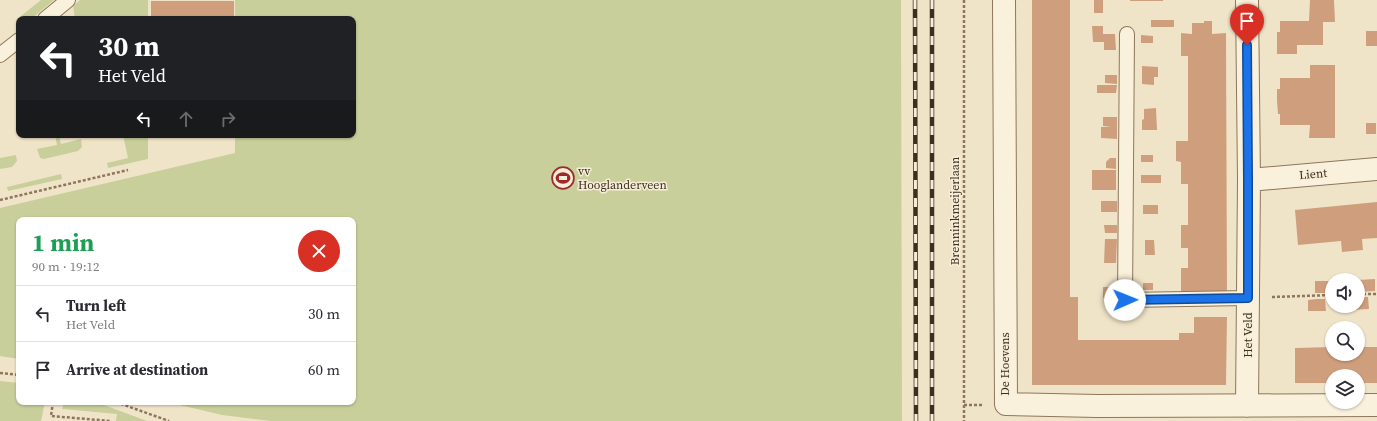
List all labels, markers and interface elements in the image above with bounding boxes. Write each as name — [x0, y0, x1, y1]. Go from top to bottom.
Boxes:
pin — [1230, 4, 1264, 45]
icon: arrive — [1236, 10, 1258, 32]
text: 30 m — [98, 27, 160, 65]
icon: left — [32, 32, 84, 84]
text: Het Veld — [98, 63, 166, 88]
icon: left — [133, 108, 155, 130]
icon: ahead — [175, 108, 197, 130]
icon: right — [217, 108, 239, 130]
street label: Brenninkmeijerlaan — [947, 157, 963, 265]
place label: vv Hooglanderveen — [578, 163, 667, 193]
sports icon: vv Hooglanderveen — [550, 165, 576, 191]
street label: Lient — [1298, 165, 1328, 183]
text: 1 min — [32, 226, 94, 259]
button: close — [298, 230, 340, 272]
text: 90 m · 19:12 — [32, 258, 100, 275]
map controls — [1325, 273, 1365, 409]
button: sound — [1325, 273, 1365, 313]
position arrow — [1104, 279, 1146, 321]
text: Turn left — [66, 295, 126, 316]
icon: left — [32, 303, 54, 325]
text: 30 m — [308, 303, 340, 324]
street label: Het Veld — [1240, 312, 1256, 358]
text: Het Veld — [66, 316, 115, 333]
button: search — [1325, 321, 1365, 361]
street label: De Hoevens — [997, 332, 1013, 396]
icon: arrive — [32, 359, 54, 381]
text: Arrive at destination — [66, 359, 208, 380]
text: 60 m — [308, 359, 340, 380]
button: layers — [1325, 369, 1365, 409]

